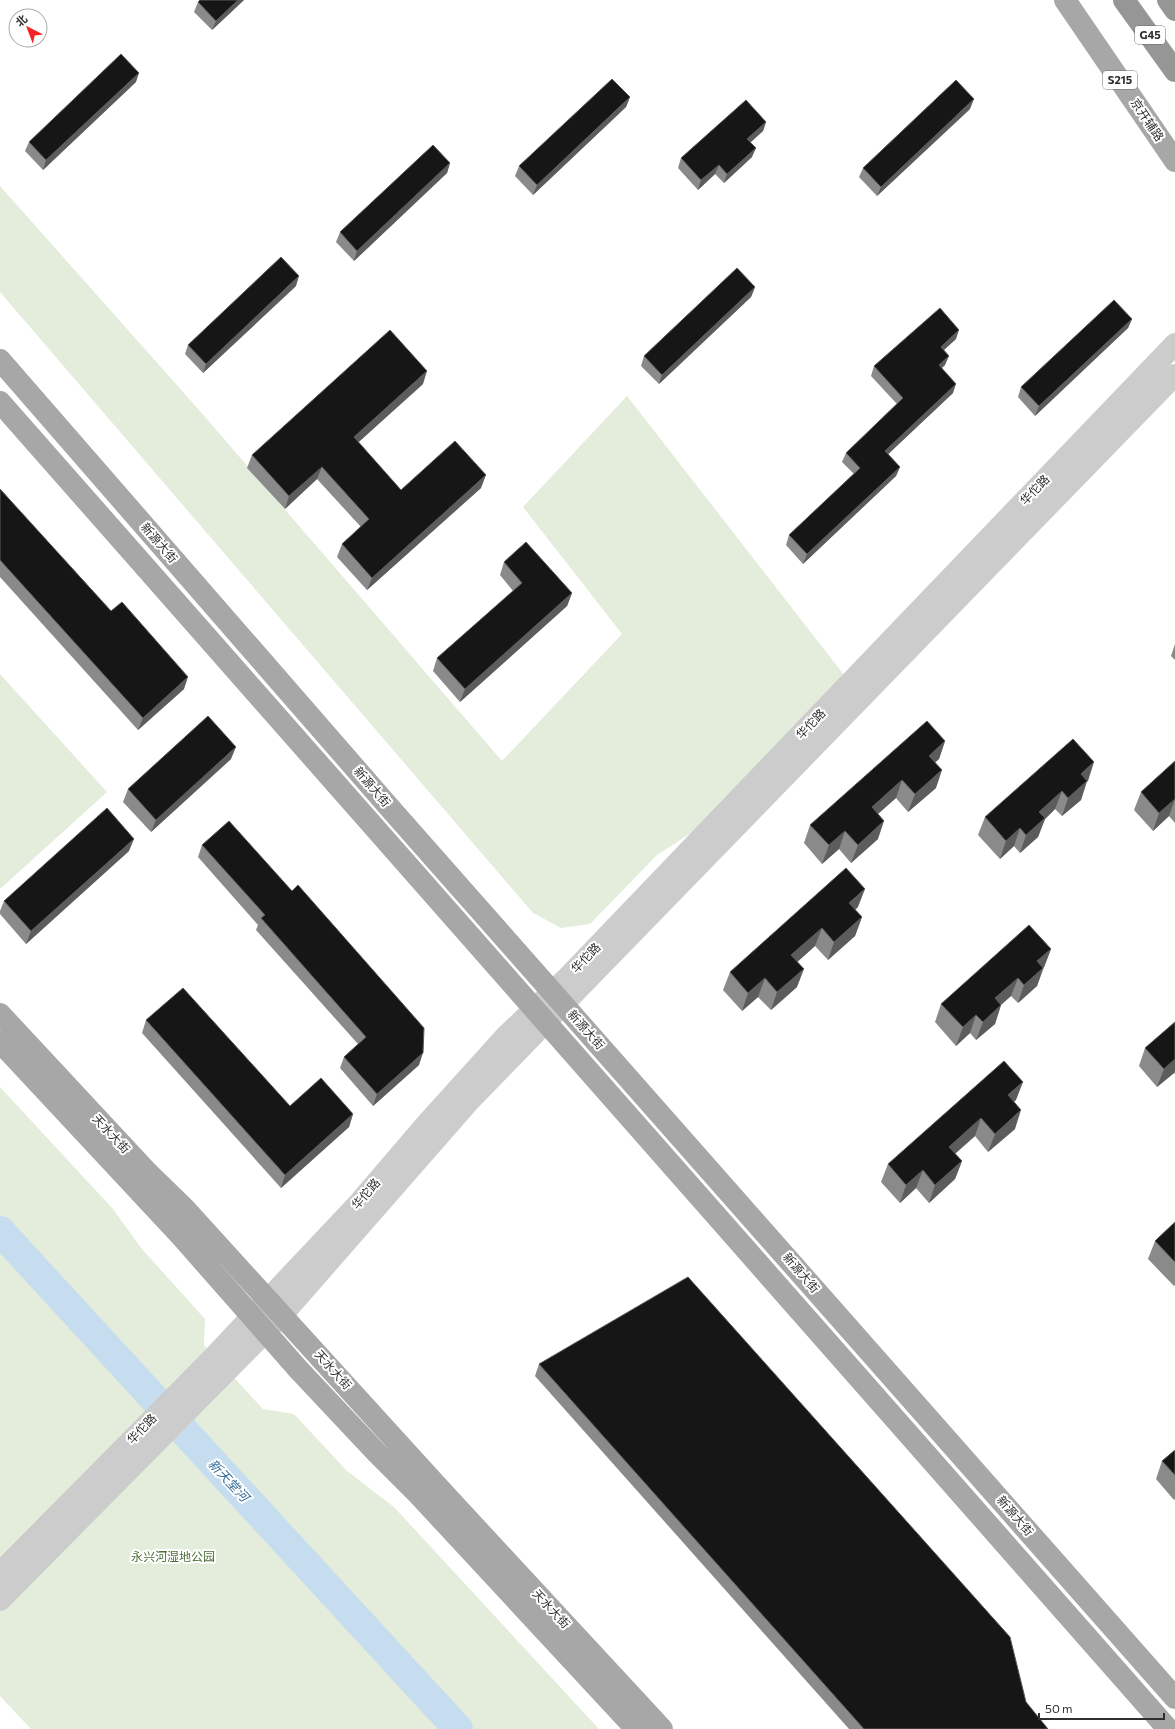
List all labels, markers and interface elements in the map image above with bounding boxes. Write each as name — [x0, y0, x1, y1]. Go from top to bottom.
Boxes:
north arrow — [8, 8, 48, 48]
text: 北 — [13, 12, 29, 29]
road number: G45 — [1135, 26, 1165, 44]
road number: S215 — [1103, 71, 1137, 89]
street label: 京开辅路 — [1129, 96, 1167, 143]
street label: 华佗路 — [1017, 471, 1052, 507]
street label: 新源大街 — [139, 520, 181, 565]
street label: 华佗路 — [793, 705, 828, 741]
street label: 新源大街 — [352, 764, 394, 809]
street label: 华佗路 — [568, 939, 603, 975]
street label: 新源大街 — [565, 1007, 608, 1052]
street label: 天水大街 — [90, 1111, 133, 1156]
street label: 华佗路 — [348, 1175, 382, 1212]
street label: 新源大街 — [781, 1250, 823, 1295]
street label: 天水大街 — [312, 1347, 355, 1392]
street label: 华佗路 — [124, 1410, 159, 1446]
water label: 新天堂河 — [205, 1456, 255, 1507]
street label: 新源大街 — [995, 1493, 1037, 1538]
park label: 永兴河湿地公园 — [131, 1549, 215, 1563]
street label: 天水大街 — [530, 1586, 573, 1631]
scale bar — [1039, 1695, 1164, 1721]
text: 50 m — [1045, 1701, 1073, 1715]

